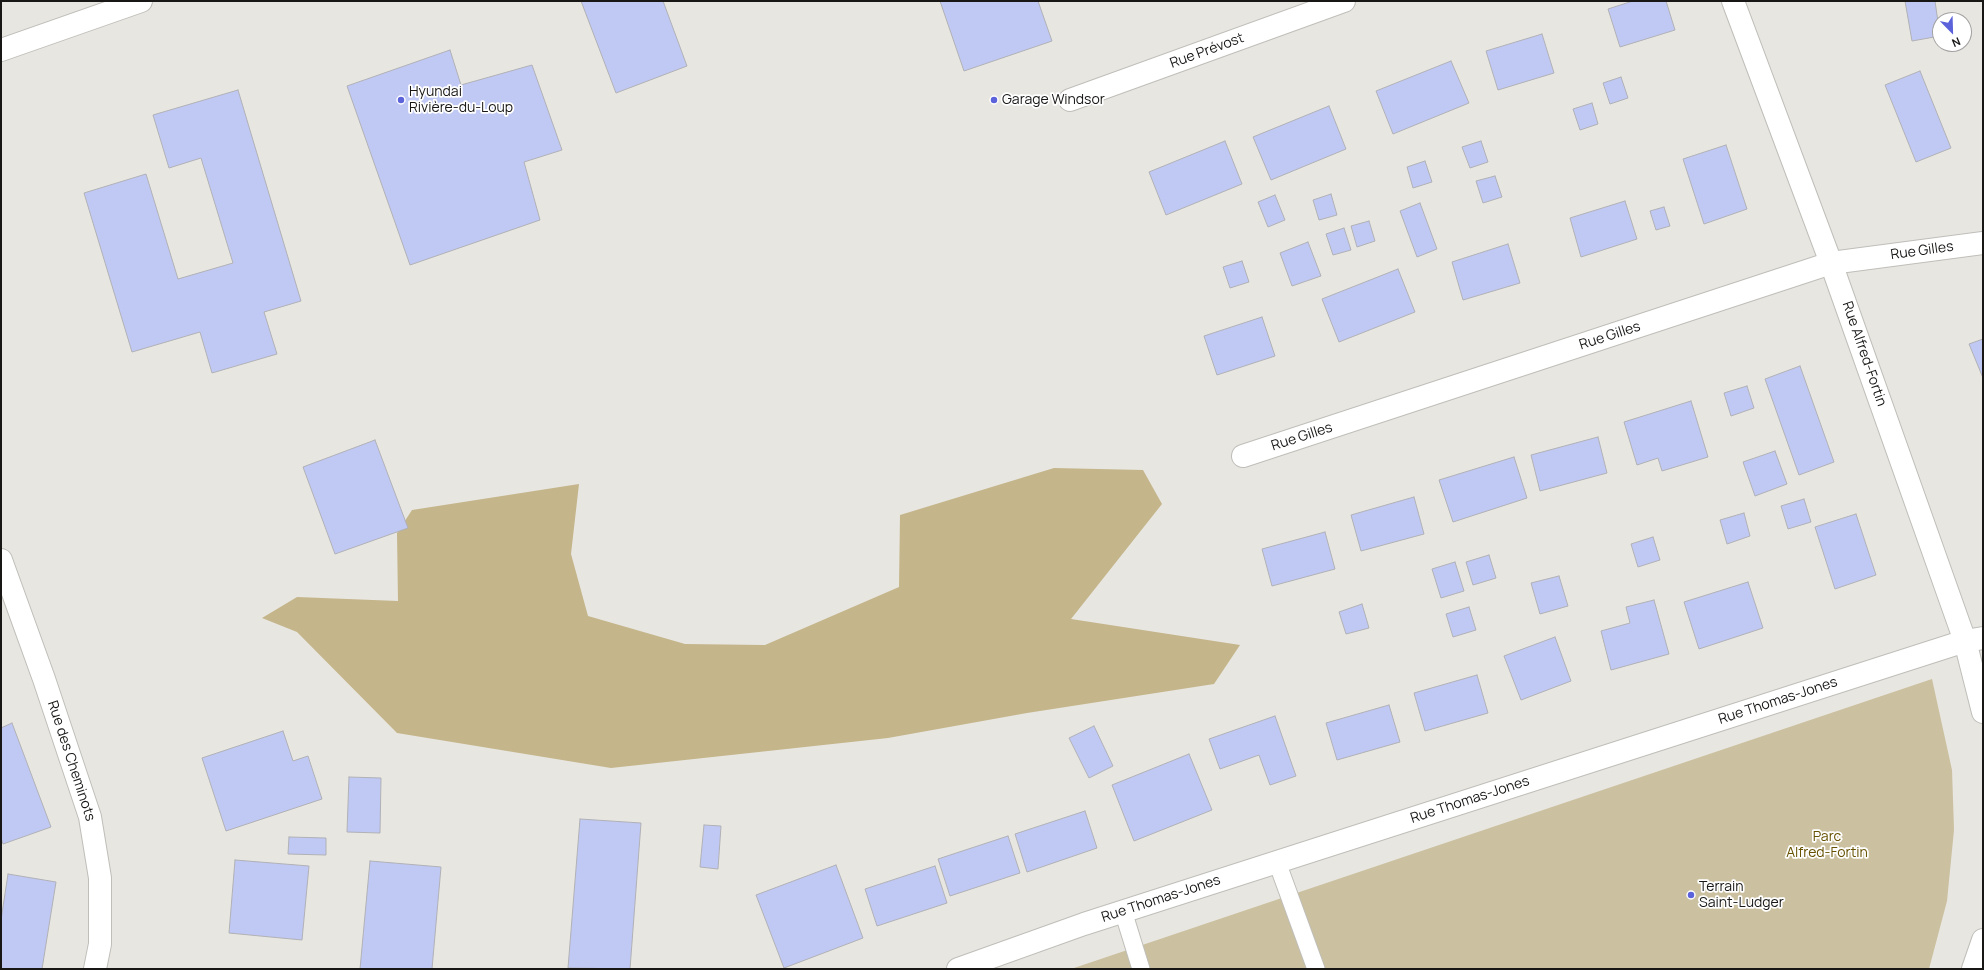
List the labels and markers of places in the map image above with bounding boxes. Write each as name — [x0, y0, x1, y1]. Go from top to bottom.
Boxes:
place label: Hyundai Rivière-du-Loup — [409, 84, 513, 116]
place label: Garage Windsor — [1002, 92, 1105, 108]
marker: Hyundai Rivière-du-Loup — [396, 95, 406, 105]
marker: Garage Windsor — [989, 95, 999, 105]
place label: Terrain Saint-Ludger — [1699, 879, 1784, 912]
marker: Terrain Saint-Ludger — [1686, 890, 1696, 900]

